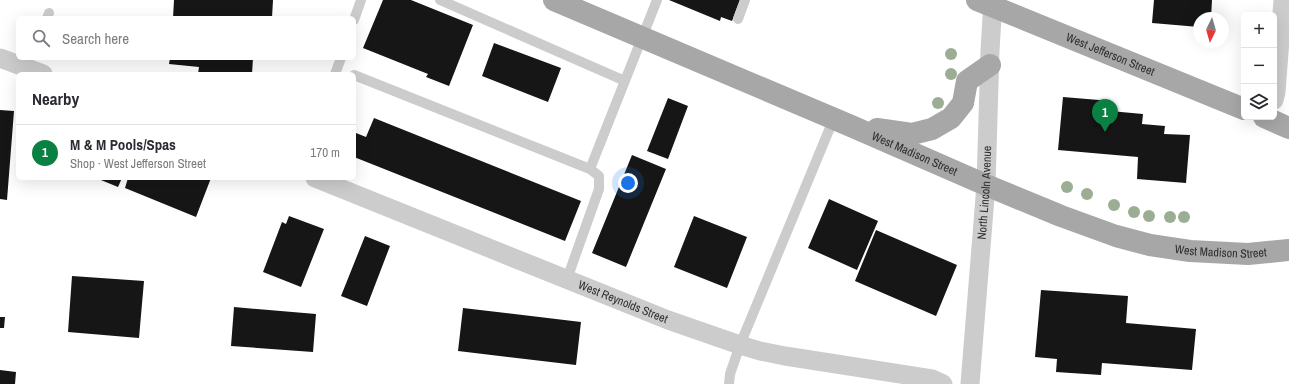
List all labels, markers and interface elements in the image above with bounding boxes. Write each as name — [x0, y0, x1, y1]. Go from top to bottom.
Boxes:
north arrow — [1193, 12, 1229, 48]
map controls — [1241, 12, 1277, 120]
button: + — [1241, 12, 1277, 48]
search box — [16, 16, 356, 60]
icon: search — [30, 27, 52, 49]
text: Search here — [62, 28, 129, 49]
street label: West Jefferson Street — [1064, 29, 1157, 80]
button: − — [1241, 48, 1277, 84]
button: layers — [1241, 84, 1277, 120]
text: Nearby — [32, 87, 79, 110]
pin: 1 — [1092, 99, 1118, 132]
street label: West Madison Street — [869, 128, 960, 180]
text: M & M Pools/Spas — [70, 134, 176, 155]
text: 1 — [42, 144, 48, 161]
text: 170 m — [310, 144, 340, 161]
street label: North Lincoln Avenue — [974, 145, 995, 240]
text: Shop · West Jefferson Street — [70, 155, 206, 172]
your location — [618, 173, 638, 193]
street label: West Madison Street — [1174, 241, 1268, 262]
street label: West Reynolds Street — [576, 277, 670, 327]

